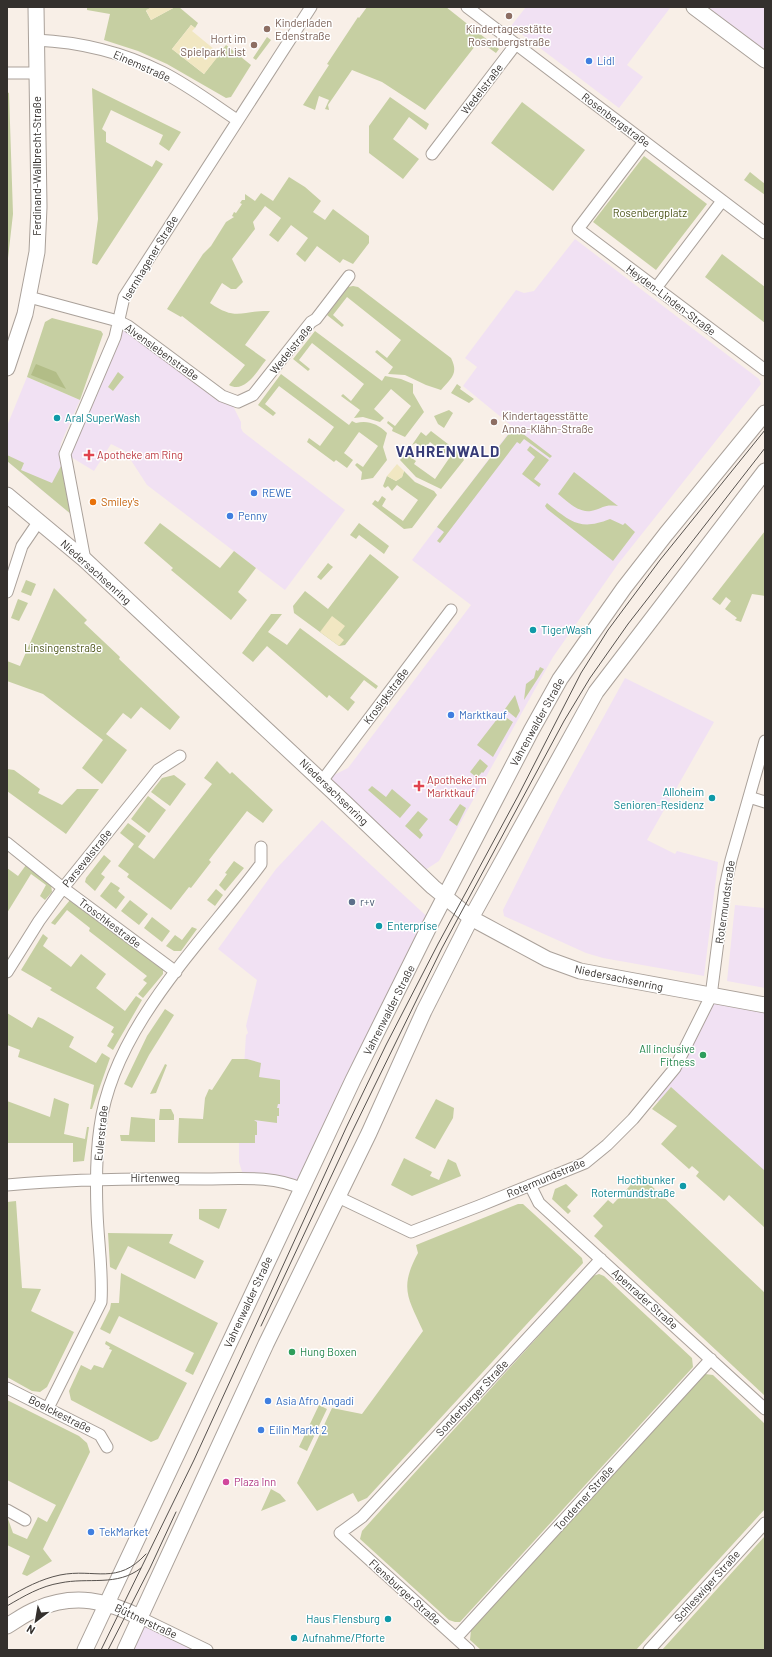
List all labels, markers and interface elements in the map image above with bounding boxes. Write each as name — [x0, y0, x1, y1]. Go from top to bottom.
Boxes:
marker: Kindertagesstätte Rosenbergstraße — [504, 11, 514, 21]
place label: Kinderladen Edenstraße — [275, 16, 332, 42]
place label: Kindertagesstätte Rosenbergstraße — [466, 22, 552, 48]
marker: Kinderladen Edenstraße — [262, 24, 272, 34]
place label: Hort im Spielpark List — [181, 32, 246, 58]
marker: Hort im Spielpark List — [249, 40, 259, 50]
street label: Einemstraße — [112, 47, 173, 84]
place label: Lidl — [597, 54, 615, 67]
marker: Lidl — [584, 56, 594, 66]
street label: Wedelstraße — [458, 61, 505, 116]
street label: Rosenbergstraße — [580, 90, 653, 150]
street label: Ferdinand-Wallbrecht-Straße — [30, 96, 43, 236]
park label: Rosenbergplatz — [613, 206, 687, 219]
street label: Isernhagener Straße — [119, 213, 180, 303]
street label: Heyden-Linden-Straße — [624, 262, 719, 338]
street label: Alvenslebenstraße — [123, 320, 202, 383]
street label: Wedelstraße — [267, 321, 315, 376]
place label: Kindertagesstätte Anna-Klähn-Straße — [502, 409, 594, 435]
place label: Aral SuperWash — [65, 411, 140, 424]
marker: Aral SuperWash — [52, 413, 62, 423]
marker: Kindertagesstätte Anna-Klähn-Straße — [489, 417, 499, 427]
district label: VAHRENWALD — [396, 442, 500, 460]
place label: Apotheke am Ring — [97, 448, 183, 461]
marker: Apotheke am Ring — [84, 450, 94, 460]
place label: REWE — [262, 486, 292, 499]
marker: REWE — [249, 488, 259, 498]
place label: Smiley's — [101, 495, 139, 508]
marker: Smiley's — [88, 497, 98, 507]
place label: Penny — [238, 509, 267, 522]
marker: Penny — [225, 511, 235, 521]
street label: Niedersachsenring — [58, 537, 134, 607]
place label: TigerWash — [541, 623, 592, 636]
marker: TigerWash — [528, 625, 538, 635]
park label: Linsingenstraße — [24, 641, 102, 654]
street label: Krosigkstraße — [360, 665, 411, 726]
street label: Vahrenwalder Straße — [507, 675, 566, 768]
place label: Marktkauf — [459, 708, 507, 721]
marker: Marktkauf — [446, 710, 456, 720]
street label: Niedersachsenring — [297, 756, 371, 828]
place label: Apotheke im Marktkauf — [427, 773, 487, 799]
marker: Apotheke im Marktkauf — [414, 781, 424, 791]
place label: Alloheim Senioren-Residenz — [614, 785, 704, 811]
marker: Alloheim Senioren-Residenz — [707, 793, 717, 803]
street label: Parsevalstraße — [59, 826, 114, 889]
street label: Rotermundstraße — [712, 859, 737, 944]
street label: Troschkestraße — [77, 895, 144, 950]
place label: r+v — [360, 895, 375, 908]
marker: r+v — [347, 897, 357, 907]
place label: Enterprise — [387, 919, 437, 932]
marker: Enterprise — [374, 921, 384, 931]
street label: Niedersachsenring — [574, 962, 665, 993]
street label: Vahrenwalder Straße — [360, 963, 417, 1057]
place label: All inclusive Fitness — [639, 1042, 695, 1068]
marker: All inclusive Fitness — [698, 1050, 708, 1060]
street label: Eulerstraße — [91, 1104, 110, 1161]
street label: Rotermundstraße — [505, 1155, 587, 1200]
street label: Hirtenweg — [130, 1171, 180, 1184]
place label: Hochbunker Rotermundstraße — [591, 1173, 675, 1199]
marker: Hochbunker Rotermundstraße — [678, 1181, 688, 1191]
street label: Vahrenwalder Straße — [221, 1254, 274, 1349]
street label: Apenrader Straße — [610, 1266, 681, 1332]
place label: Hung Boxen — [300, 1345, 357, 1358]
marker: Hung Boxen — [287, 1347, 297, 1357]
street label: Sonderburger Straße — [433, 1357, 511, 1439]
street label: Boelckestraße — [27, 1392, 94, 1435]
place label: Asia Afro Angadi — [276, 1394, 354, 1407]
marker: Asia Afro Angadi — [263, 1396, 273, 1406]
place label: Eilin Markt 2 — [269, 1423, 327, 1436]
marker: Eilin Markt 2 — [256, 1425, 266, 1435]
street label: Tonderner Straße — [551, 1462, 616, 1533]
place label: Plaza Inn — [234, 1475, 276, 1488]
marker: Plaza Inn — [221, 1477, 231, 1487]
place label: TekMarket — [99, 1525, 148, 1538]
marker: TekMarket — [86, 1527, 96, 1537]
street label: Schleswiger Straße — [671, 1547, 742, 1624]
street label: Flensburger Straße — [367, 1556, 444, 1627]
street label: Büttnerstraße — [113, 1600, 180, 1641]
north arrow — [16, 1601, 56, 1641]
place label: Haus Flensburg — [306, 1612, 380, 1625]
marker: Haus Flensburg — [383, 1614, 393, 1624]
text: N — [24, 1623, 37, 1637]
place label: Aufnahme/Pforte — [302, 1631, 385, 1644]
marker: Aufnahme/Pforte — [289, 1633, 299, 1643]

